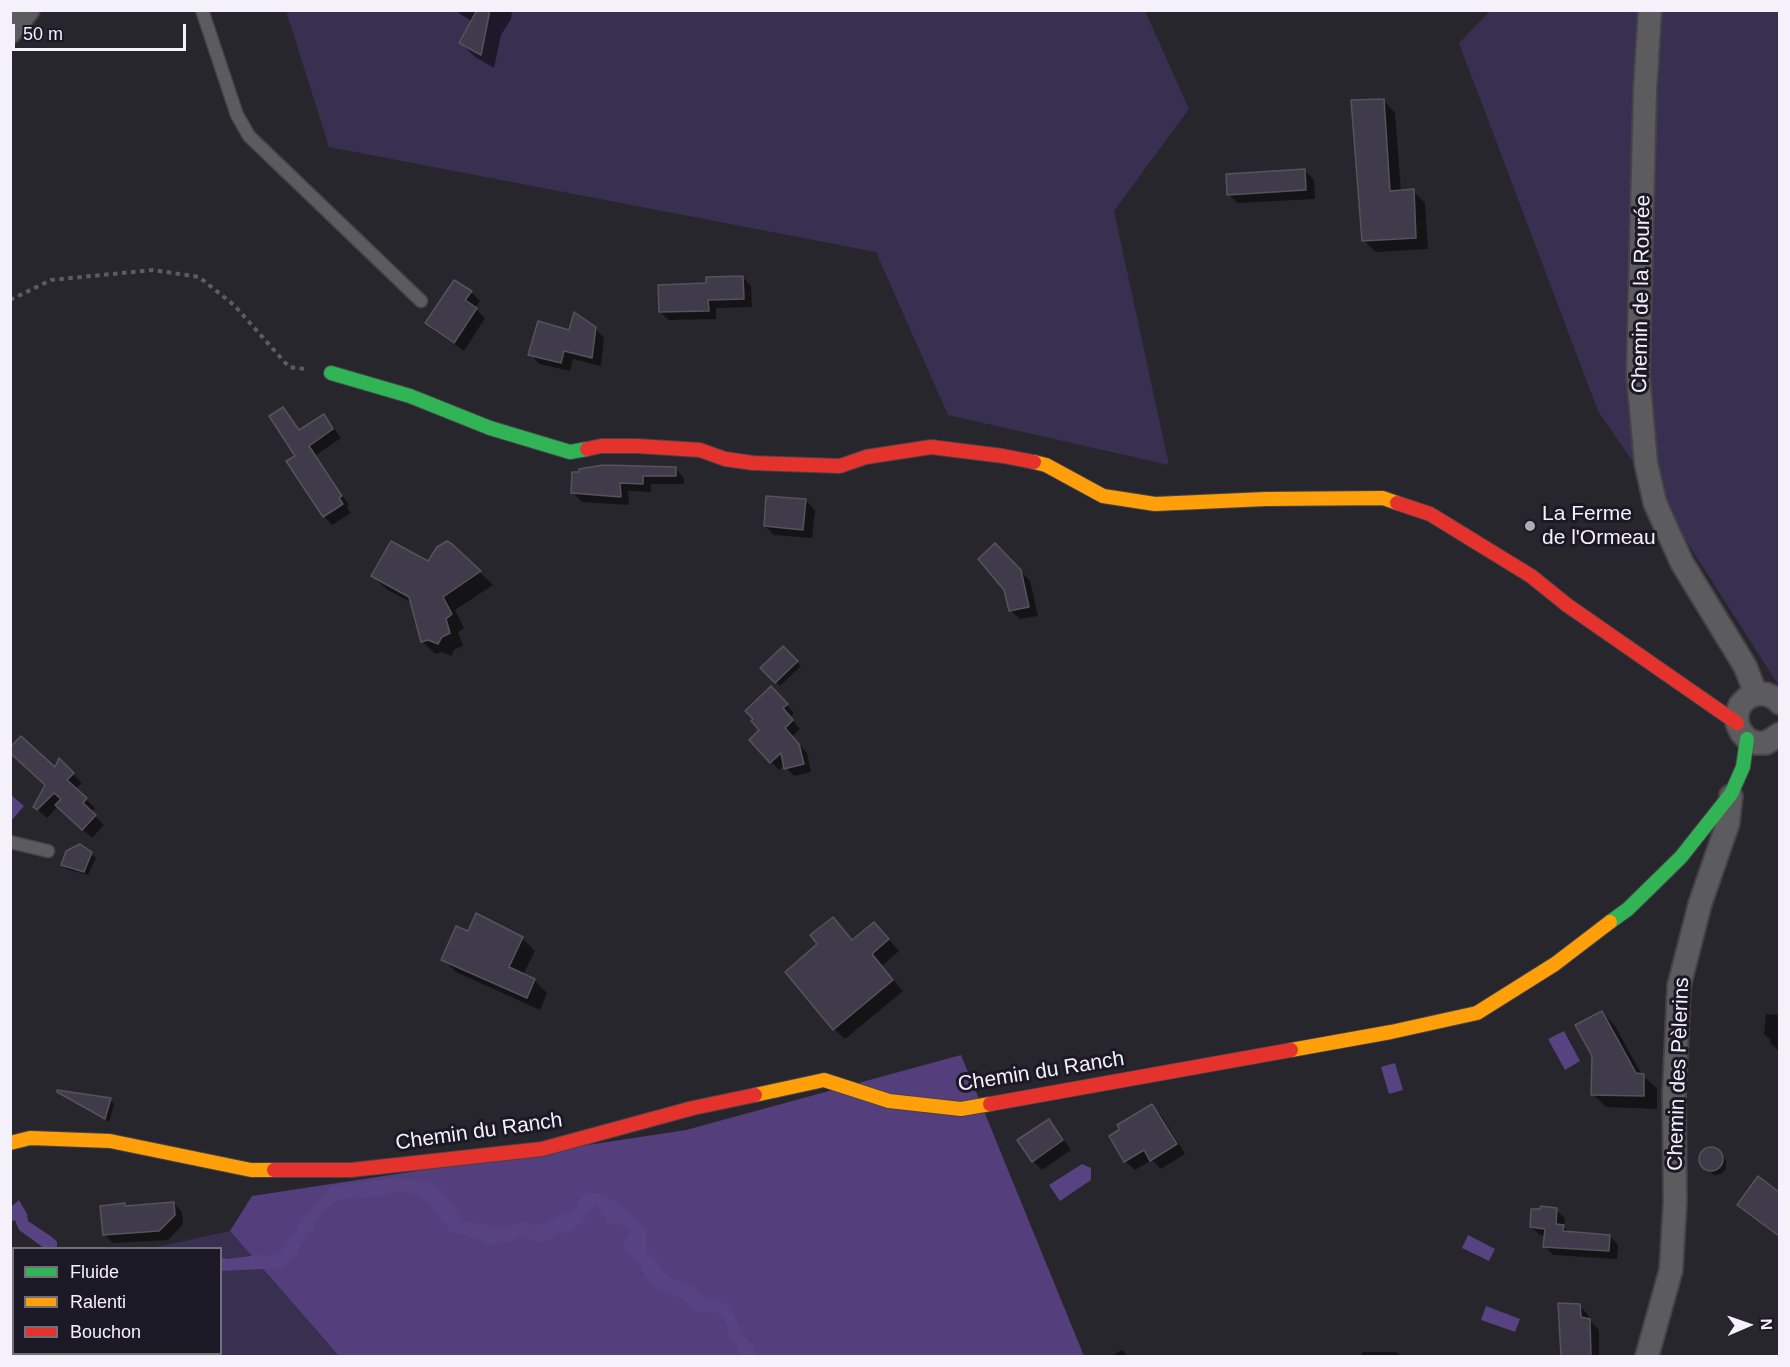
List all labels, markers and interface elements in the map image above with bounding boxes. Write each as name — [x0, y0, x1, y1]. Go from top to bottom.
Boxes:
scale bar — [15, 12, 189, 50]
text: 50 m — [23, 24, 63, 44]
street label: Chemin de la Rourée — [1628, 195, 1656, 393]
place label: La Ferme de l'Ormeau — [1542, 501, 1656, 551]
marker: La Ferme de l'Ormeau — [1523, 519, 1537, 533]
street label: Chemin des Pèlerins — [1663, 977, 1695, 1171]
street label: Chemin du Ranch — [956, 1046, 1126, 1098]
street label: Chemin du Ranch — [394, 1108, 564, 1156]
legend — [12, 1247, 222, 1355]
text: Fluide — [70, 1262, 119, 1282]
text: Ralenti — [70, 1292, 126, 1312]
north arrow — [1718, 1295, 1778, 1355]
text: N — [1758, 1318, 1775, 1330]
text: Bouchon — [70, 1322, 141, 1342]

